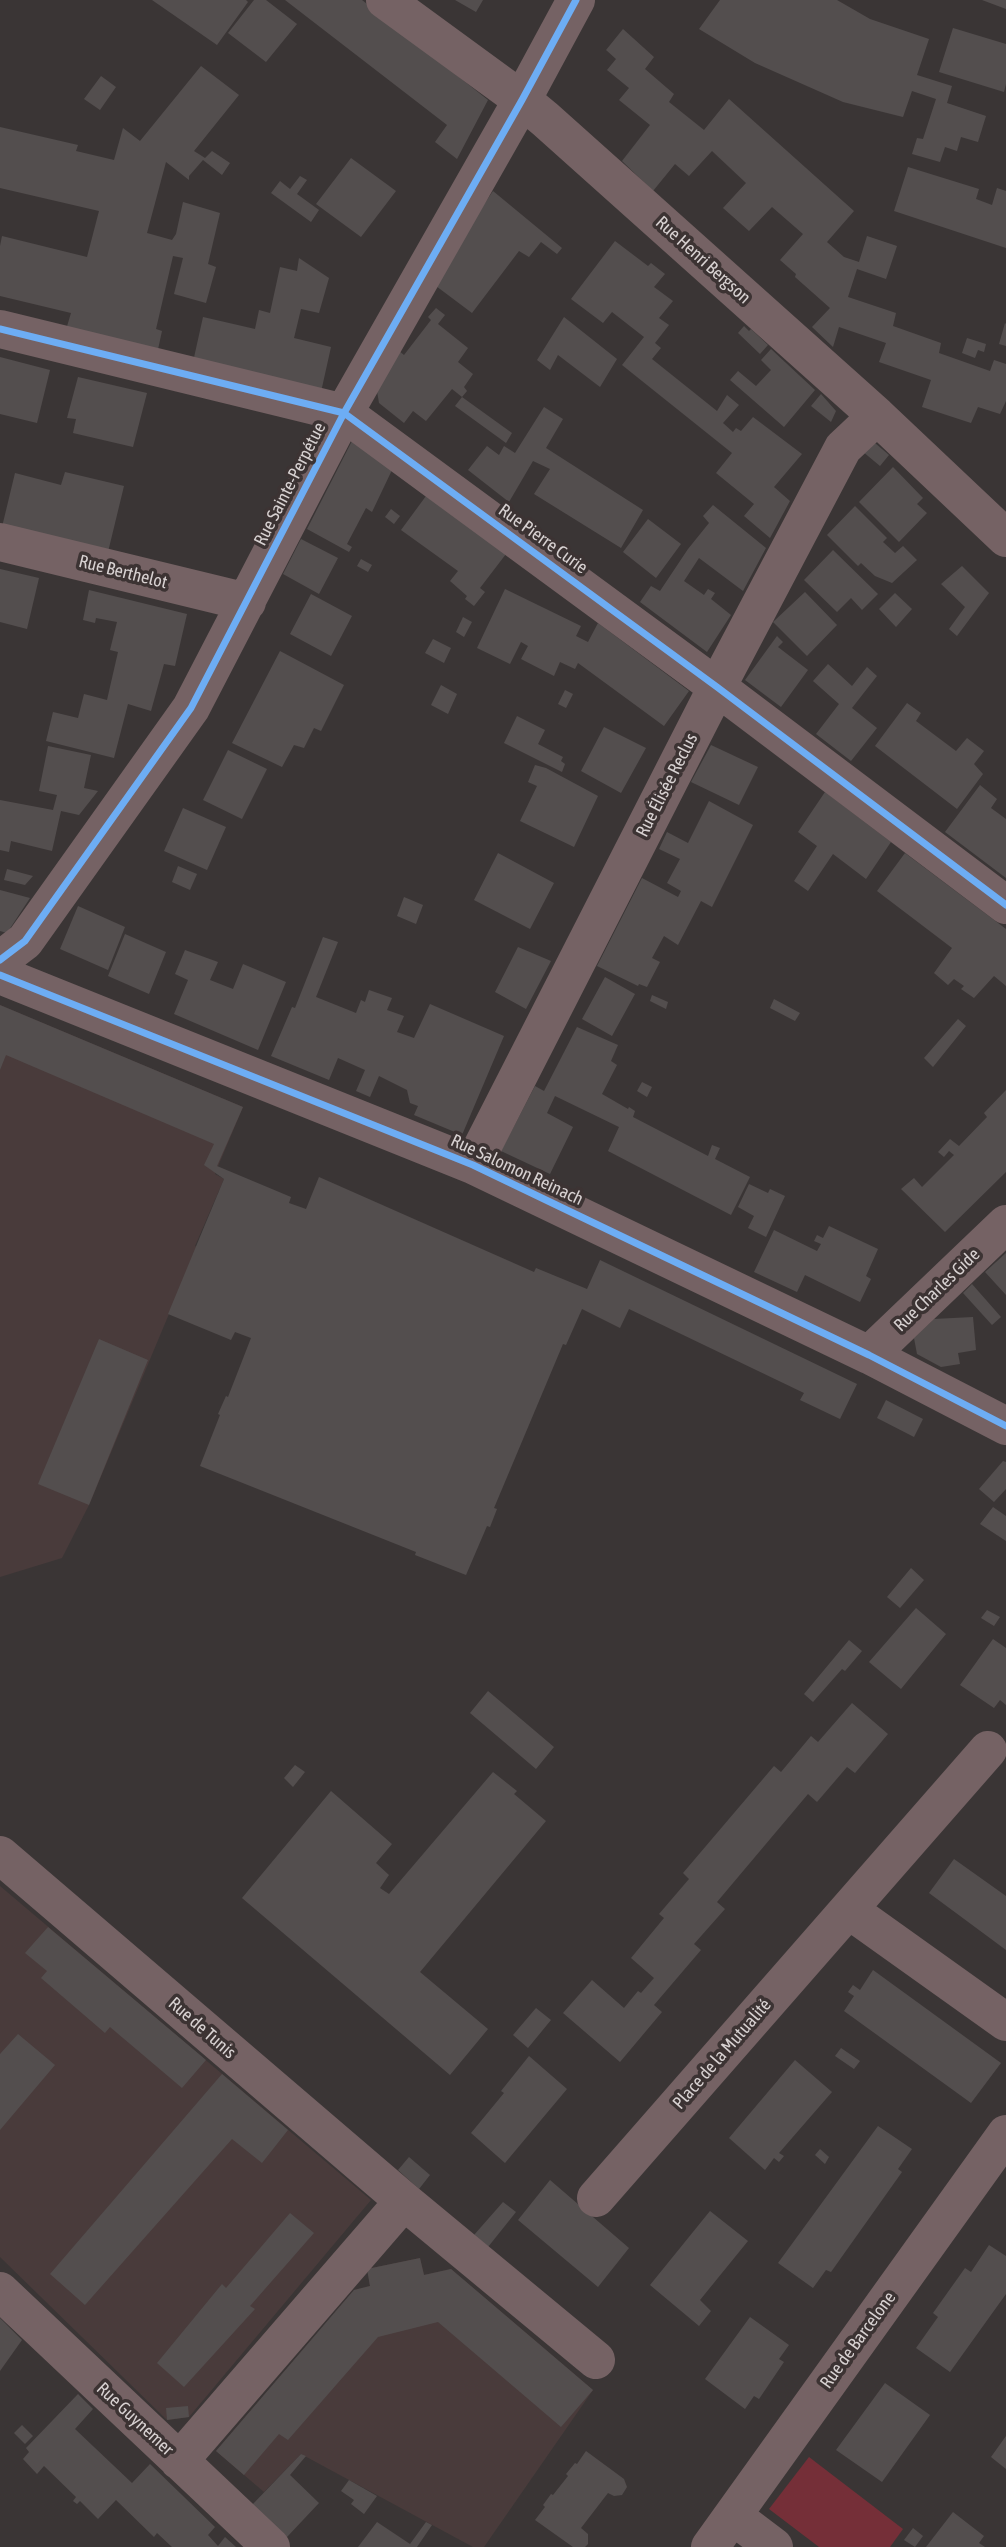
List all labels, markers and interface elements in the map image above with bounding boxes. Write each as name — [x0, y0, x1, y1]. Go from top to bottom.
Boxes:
street label: Rue Henri Bergson — [651, 212, 755, 308]
street label: Rue Sainte-Perpétue — [250, 419, 330, 549]
street label: Rue Pierre Curie — [494, 499, 592, 579]
street label: Rue Berthelot — [76, 551, 170, 593]
street label: Rue Élisée Reclus — [632, 730, 702, 840]
street label: Rue Salomon Reinach — [447, 1130, 587, 1210]
street label: Rue Charles Gide — [890, 1244, 984, 1336]
street label: Rue de Tunis — [164, 1993, 240, 2063]
street label: Place de la Mutualité — [668, 1994, 776, 2114]
street label: Rue de Barcelone — [816, 2287, 900, 2393]
street label: Rue Guynemer — [92, 2378, 178, 2460]

